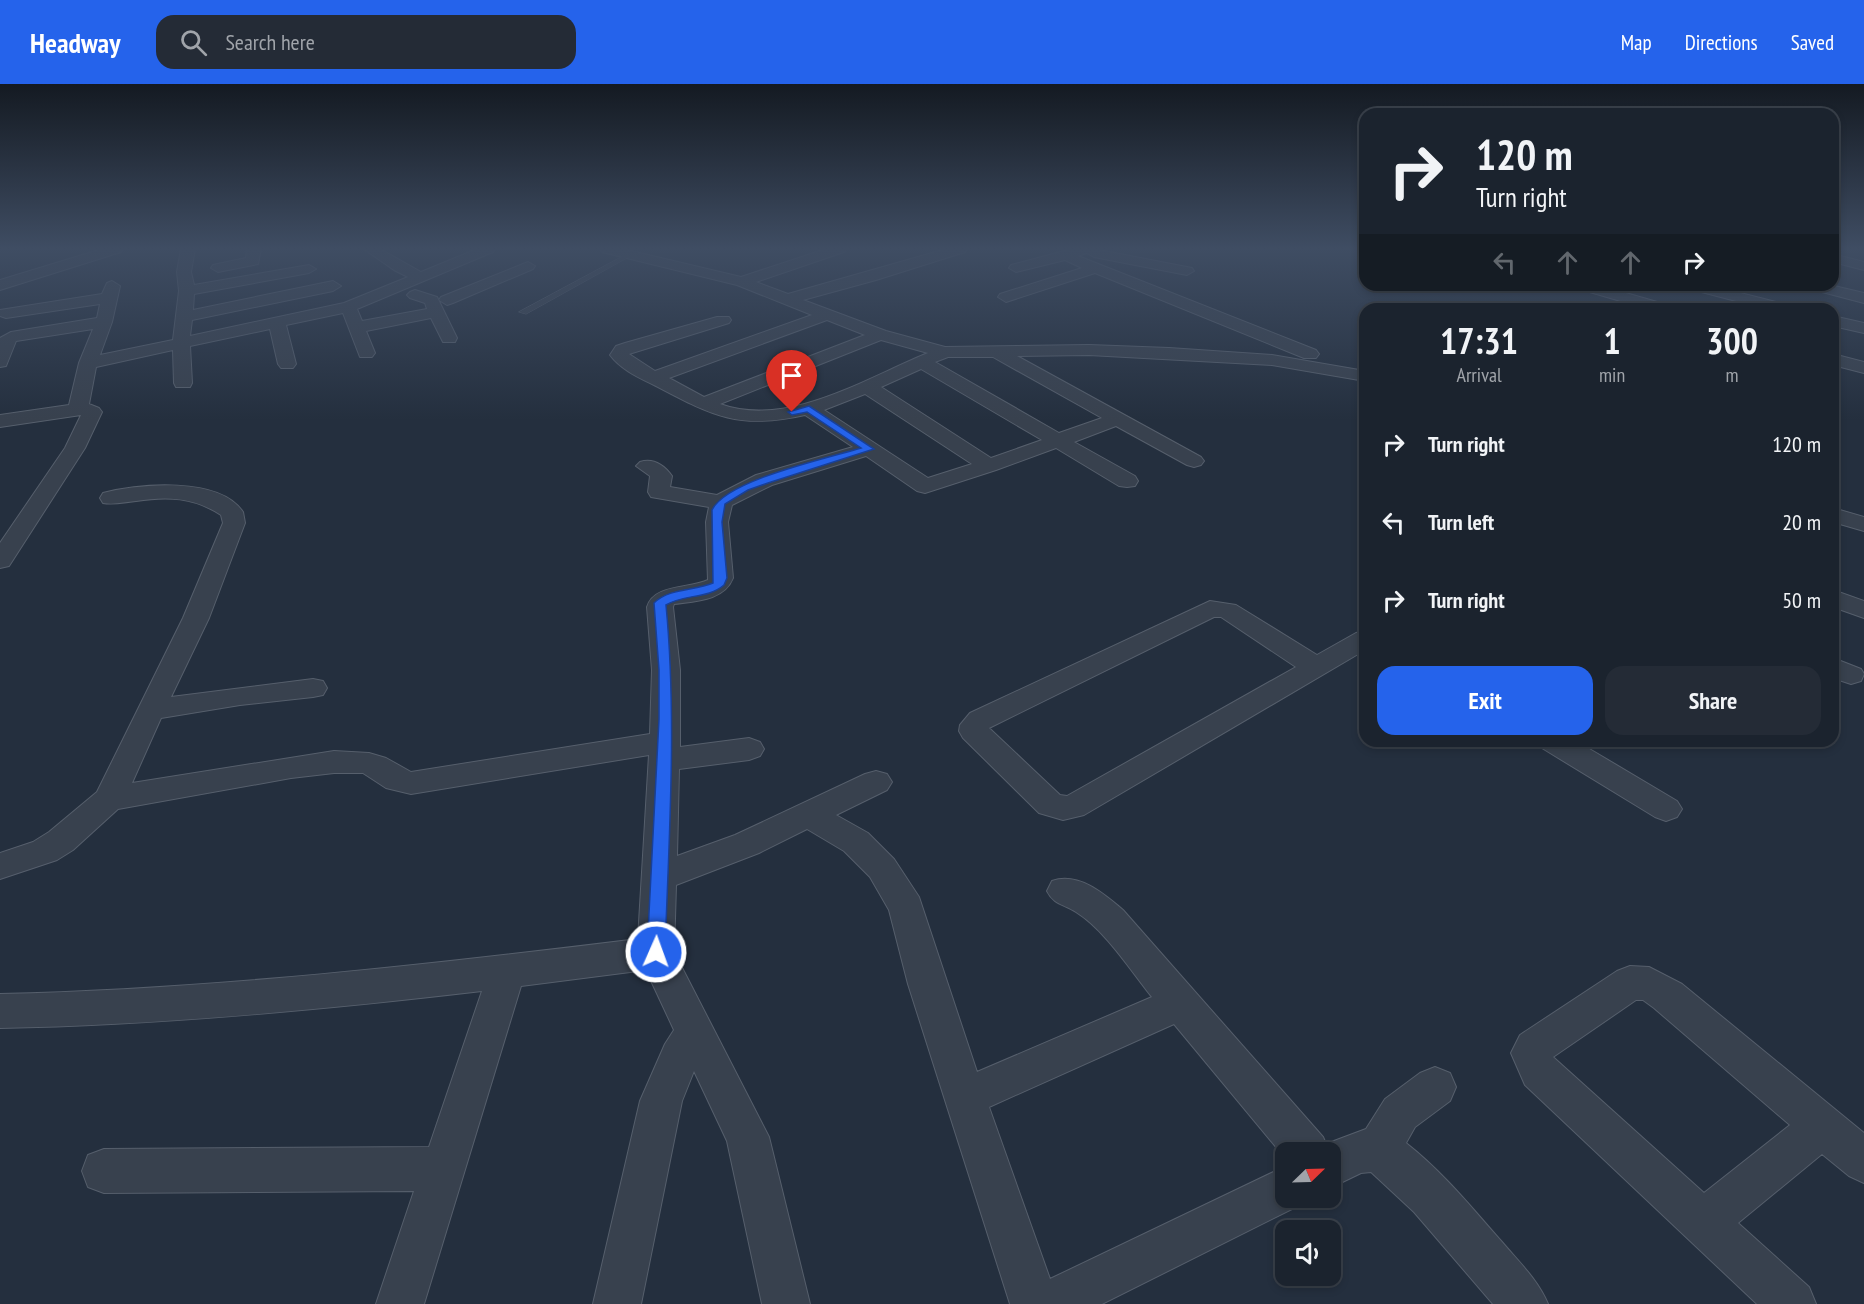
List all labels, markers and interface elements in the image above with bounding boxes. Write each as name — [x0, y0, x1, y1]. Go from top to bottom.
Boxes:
search box — [156, 15, 576, 69]
text: Headway — [30, 24, 120, 61]
icon: search — [177, 26, 210, 59]
text: Search here — [225, 28, 315, 56]
text: Map — [1621, 29, 1652, 56]
text: Directions — [1685, 29, 1758, 56]
text: Saved — [1791, 29, 1834, 56]
text: 120 m — [1476, 127, 1573, 182]
icon: right — [1377, 132, 1455, 210]
text: Turn right — [1476, 180, 1567, 214]
icon: left — [1488, 246, 1521, 279]
icon: ahead — [1551, 246, 1584, 279]
icon: ahead — [1614, 246, 1647, 279]
icon: right — [1677, 246, 1710, 279]
text: 17:31 — [1440, 317, 1518, 364]
text: 1 — [1603, 317, 1621, 364]
text: 300 — [1706, 317, 1758, 364]
pin — [766, 350, 817, 412]
icon: arrive — [775, 359, 808, 392]
text: Arrival — [1456, 362, 1502, 388]
text: min — [1599, 362, 1625, 388]
text: m — [1726, 362, 1739, 388]
icon: right — [1377, 428, 1410, 461]
text: Turn right — [1428, 430, 1505, 458]
text: 120 m — [1772, 430, 1821, 458]
icon: left — [1377, 506, 1410, 539]
text: Turn left — [1428, 508, 1494, 536]
text: 20 m — [1782, 508, 1821, 536]
icon: right — [1377, 584, 1410, 617]
text: Turn right — [1428, 586, 1505, 614]
text: 50 m — [1782, 586, 1821, 614]
button: Exit — [1377, 666, 1593, 735]
button: Share — [1605, 666, 1821, 735]
position arrow — [624, 920, 688, 984]
north arrow — [1275, 1142, 1341, 1208]
map controls — [1275, 1142, 1341, 1286]
button: sound — [1275, 1220, 1341, 1286]

